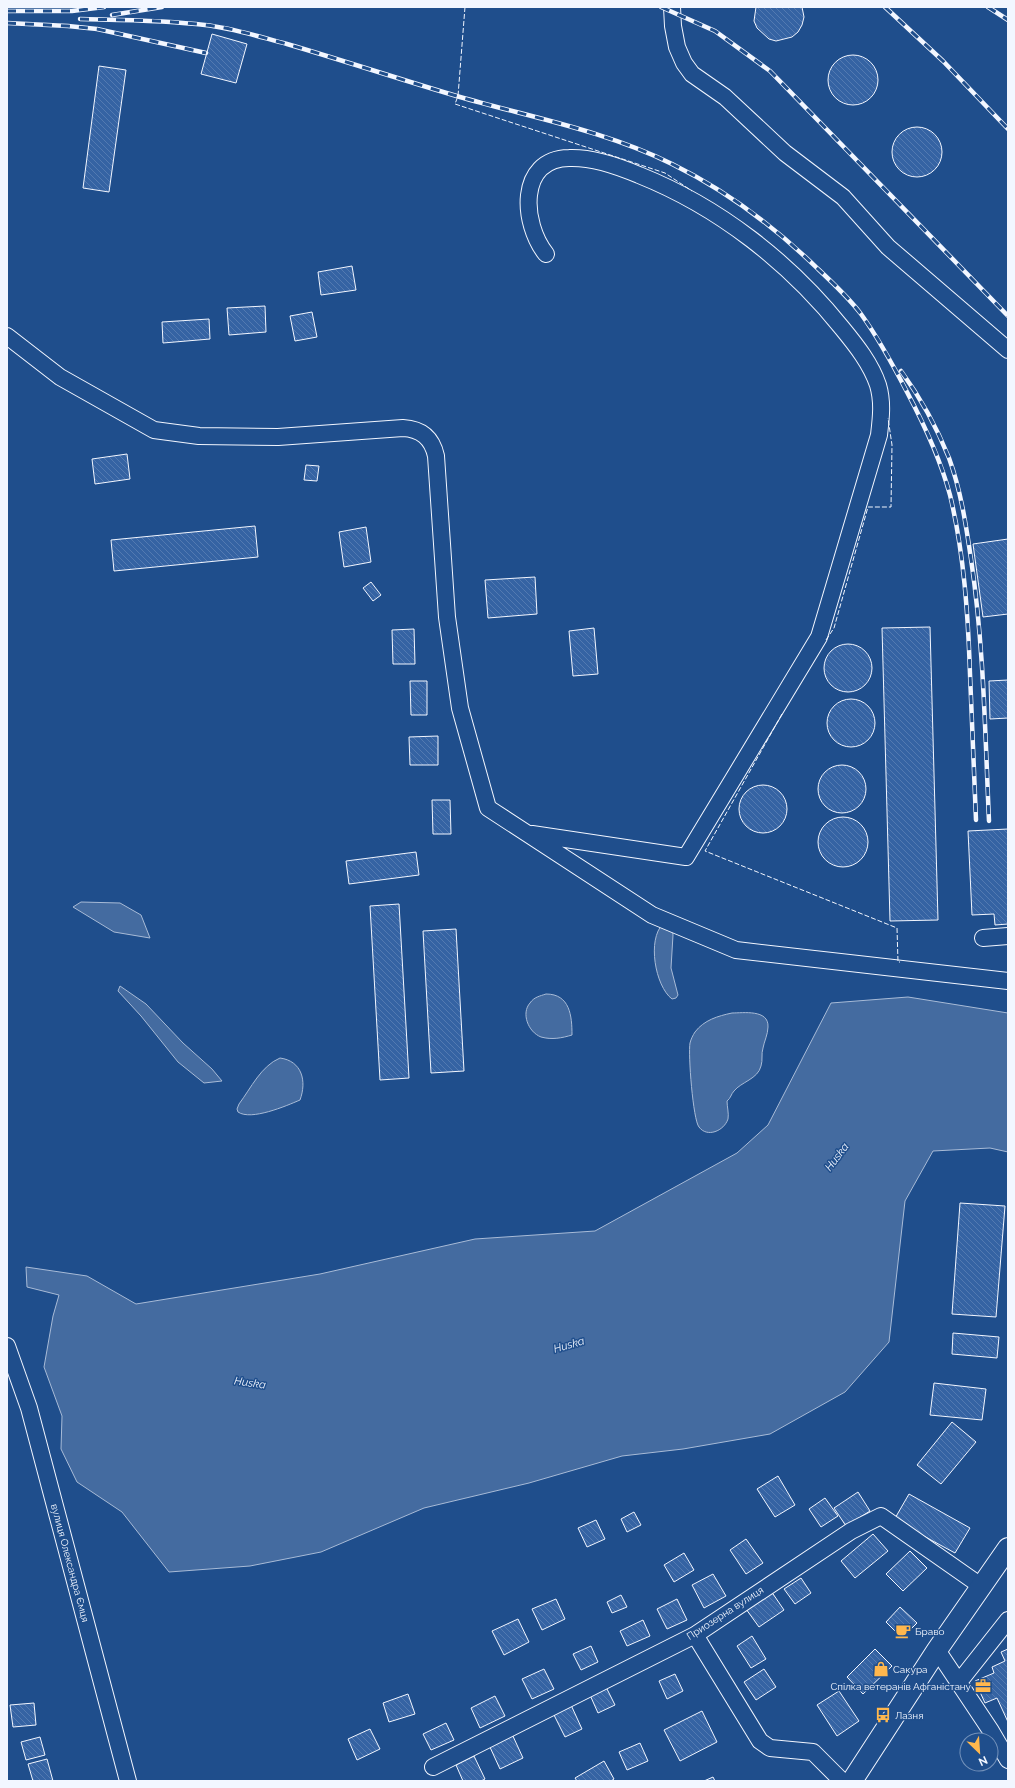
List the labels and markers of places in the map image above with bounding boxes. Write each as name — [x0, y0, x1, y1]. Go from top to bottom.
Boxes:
cafe icon: Браво — [894, 1622, 912, 1640]
place label: Браво — [915, 1626, 944, 1637]
shop icon: Сакура — [872, 1660, 890, 1678]
place label: Сакура — [893, 1664, 928, 1675]
office icon: Спілка ветеранів Афганістану — [974, 1677, 992, 1695]
place label: Спілка ветеранів Афганістану — [830, 1681, 972, 1692]
bus stop icon: Лазня — [874, 1706, 892, 1724]
place label: Лазня — [895, 1710, 923, 1721]

